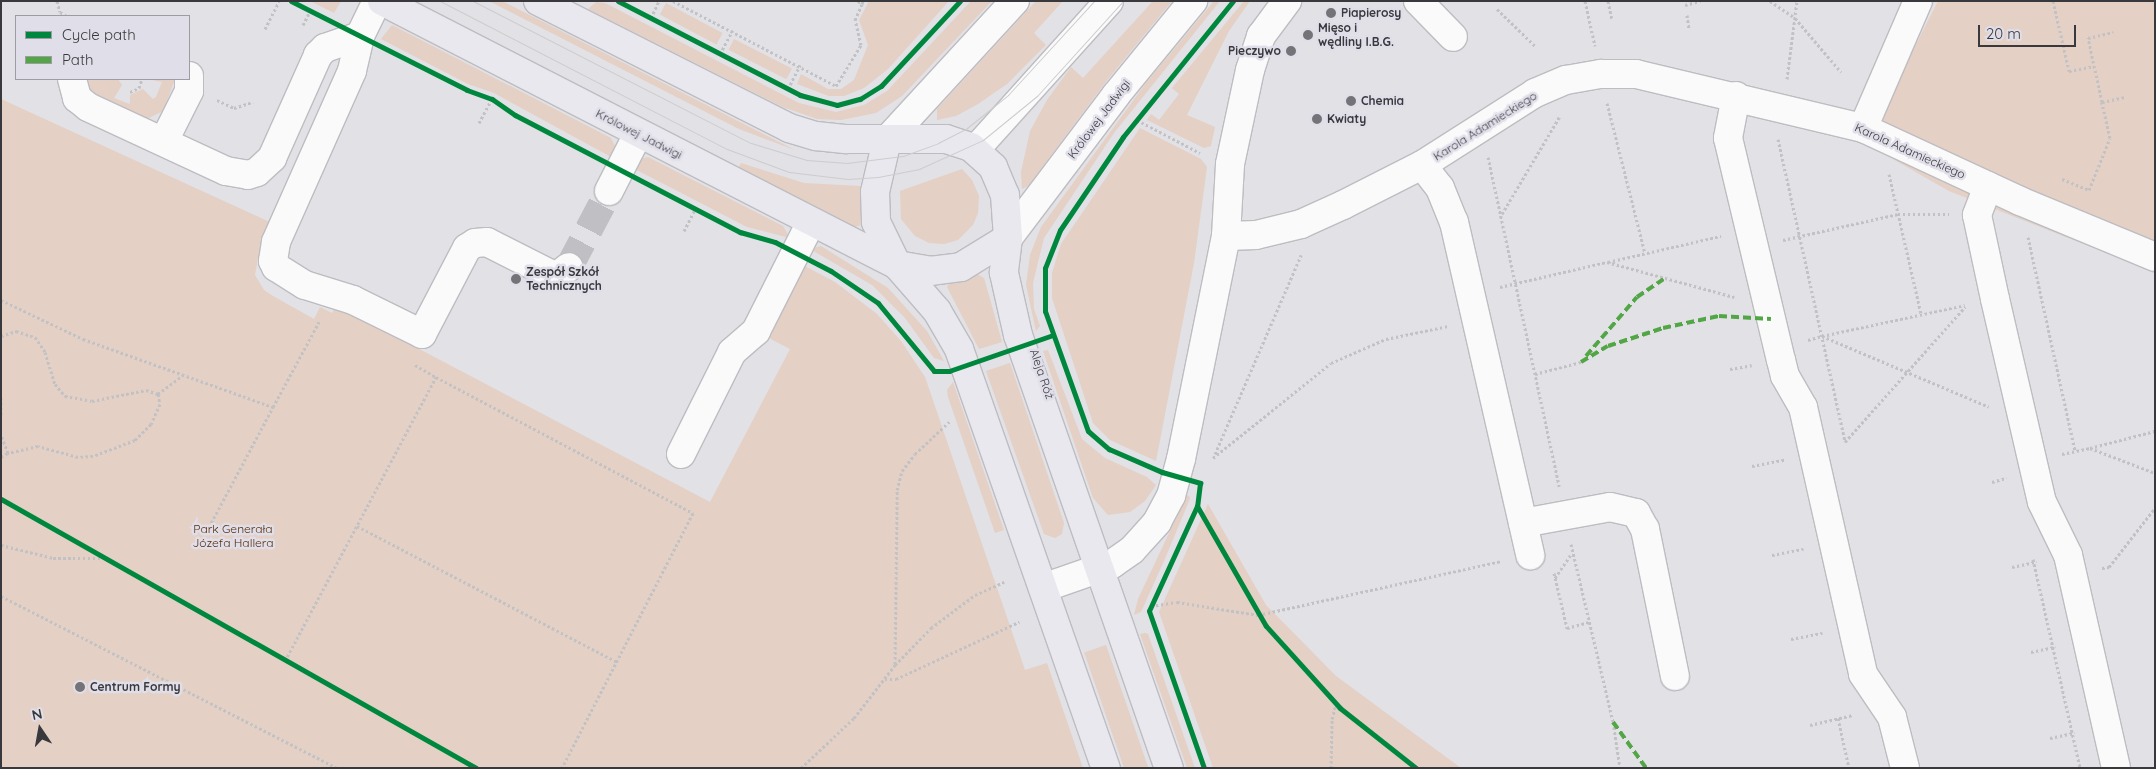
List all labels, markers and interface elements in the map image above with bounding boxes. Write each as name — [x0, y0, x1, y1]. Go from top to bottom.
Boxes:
place label: Piapierosy — [1341, 6, 1401, 20]
marker: Piapierosy — [1325, 7, 1337, 19]
legend — [15, 15, 190, 80]
scale bar — [1981, 15, 2078, 47]
place label: Mięso i wędliny I.B.G. — [1318, 21, 1394, 49]
text: 20 m — [1986, 24, 2021, 43]
text: Cycle path — [62, 25, 136, 44]
marker: Mięso i wędliny I.B.G. — [1302, 29, 1314, 41]
place label: Pieczywo — [1228, 44, 1281, 58]
marker: Pieczywo — [1285, 45, 1297, 57]
text: Path — [62, 50, 94, 69]
street label: Królowej Jadwigi — [1065, 77, 1133, 161]
street label: Karola Adamieckiego — [1431, 88, 1539, 164]
place label: Chemia — [1361, 94, 1404, 108]
marker: Chemia — [1345, 95, 1357, 107]
street label: Królowej Jadwigi — [593, 106, 685, 162]
place label: Kwiaty — [1327, 112, 1366, 126]
marker: Kwiaty — [1311, 113, 1323, 125]
street label: Karola Adamieckiego — [1853, 120, 1967, 182]
place label: Zespół Szkół Technicznych — [526, 265, 602, 293]
marker: Zespół Szkół Technicznych — [510, 273, 522, 285]
street label: Aleja Róż — [1027, 347, 1057, 401]
park label: Park Generała Józefa Hallera — [192, 522, 274, 550]
place label: Centrum Formy — [90, 680, 181, 694]
marker: Centrum Formy — [74, 681, 86, 693]
north arrow — [15, 704, 65, 754]
text: N — [30, 704, 44, 724]

